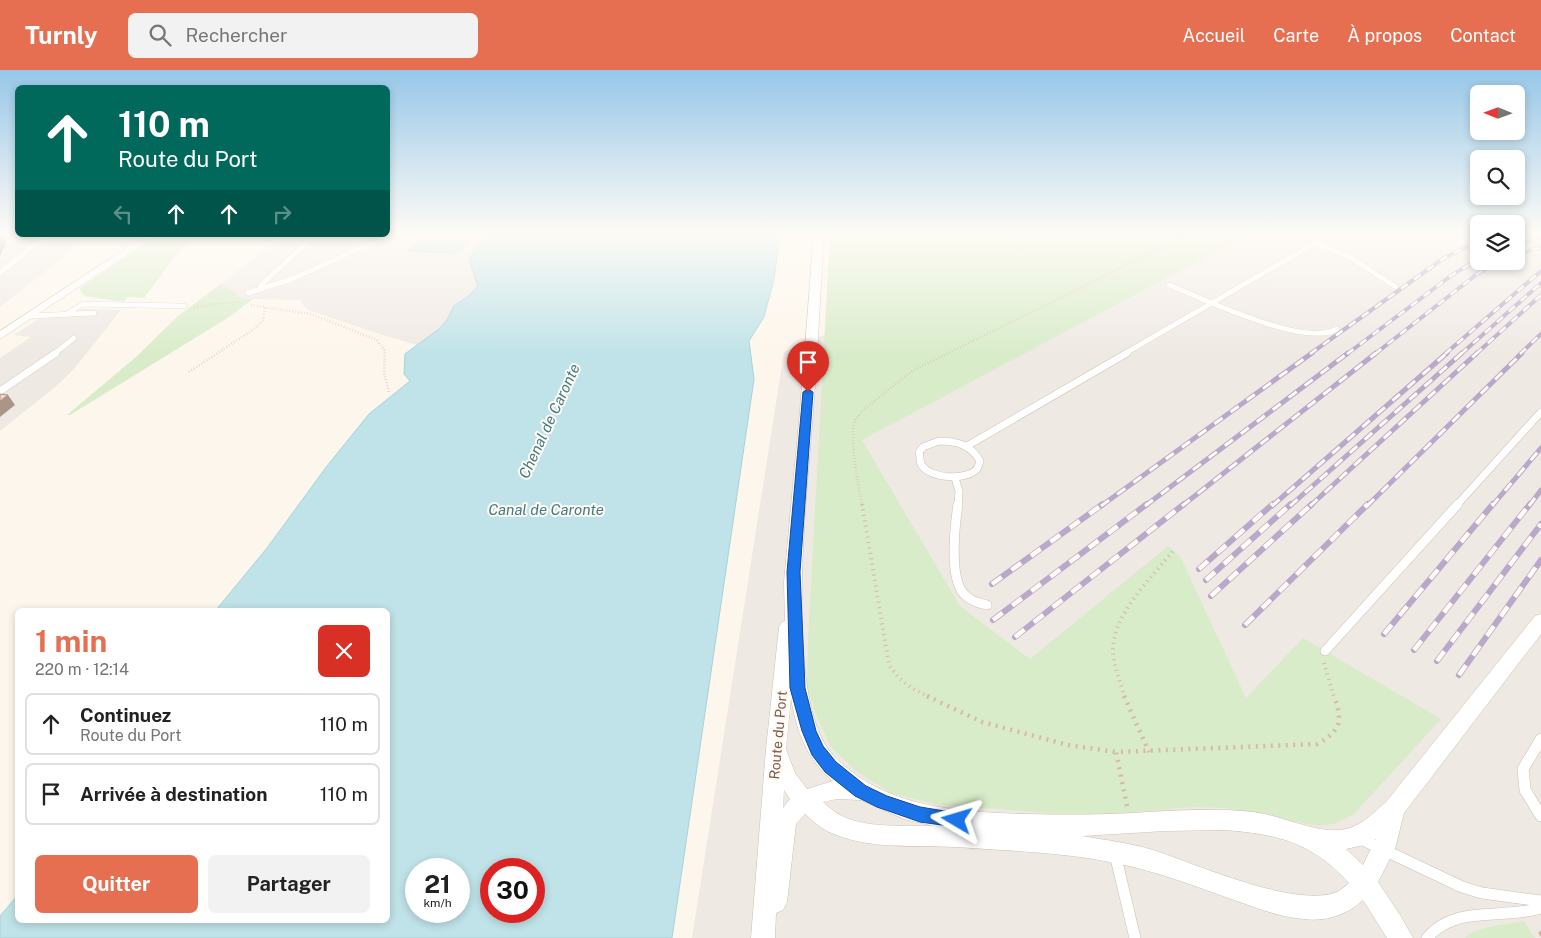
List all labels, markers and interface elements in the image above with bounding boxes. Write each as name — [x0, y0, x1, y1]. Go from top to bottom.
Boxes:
search box — [128, 13, 478, 58]
text: Turnly — [25, 21, 98, 49]
icon: search — [146, 21, 174, 49]
text: Rechercher — [186, 24, 287, 46]
text: Accueil — [1183, 25, 1245, 46]
text: Carte — [1273, 25, 1319, 46]
text: À propos — [1347, 25, 1422, 46]
text: Contact — [1450, 25, 1516, 46]
north arrow — [1470, 85, 1525, 140]
map controls — [1470, 85, 1525, 270]
text: 110 m — [118, 104, 210, 145]
icon: ahead — [35, 105, 100, 170]
text: Route du Port — [118, 146, 258, 172]
button: search — [1470, 150, 1525, 205]
icon: left — [109, 200, 137, 228]
icon: ahead — [162, 200, 190, 228]
icon: ahead — [215, 200, 243, 228]
icon: right — [268, 200, 296, 228]
button: layers — [1470, 215, 1525, 270]
pin — [787, 341, 829, 392]
icon: arrive — [794, 348, 822, 376]
water label: Chenal de Caronte — [515, 361, 583, 481]
water label: Canal de Caronte — [488, 501, 604, 518]
text: 1 min — [35, 623, 107, 659]
button: close — [318, 625, 370, 677]
text: 220 m · 12:14 — [35, 660, 129, 679]
street label: Route du Port — [766, 690, 790, 780]
text: Continuez — [80, 704, 171, 726]
icon: ahead — [37, 710, 65, 738]
text: 110 m — [320, 713, 368, 735]
text: Route du Port — [80, 726, 182, 745]
icon: arrive — [37, 780, 65, 808]
text: Arrivée à destination — [80, 783, 268, 805]
text: 110 m — [320, 783, 368, 805]
position arrow — [930, 793, 982, 845]
button: Quitter — [35, 855, 198, 913]
button: Partager — [208, 855, 370, 913]
speed limit sign: 30 — [480, 858, 545, 923]
text: 21 — [424, 869, 451, 899]
text: km/h — [423, 896, 452, 910]

